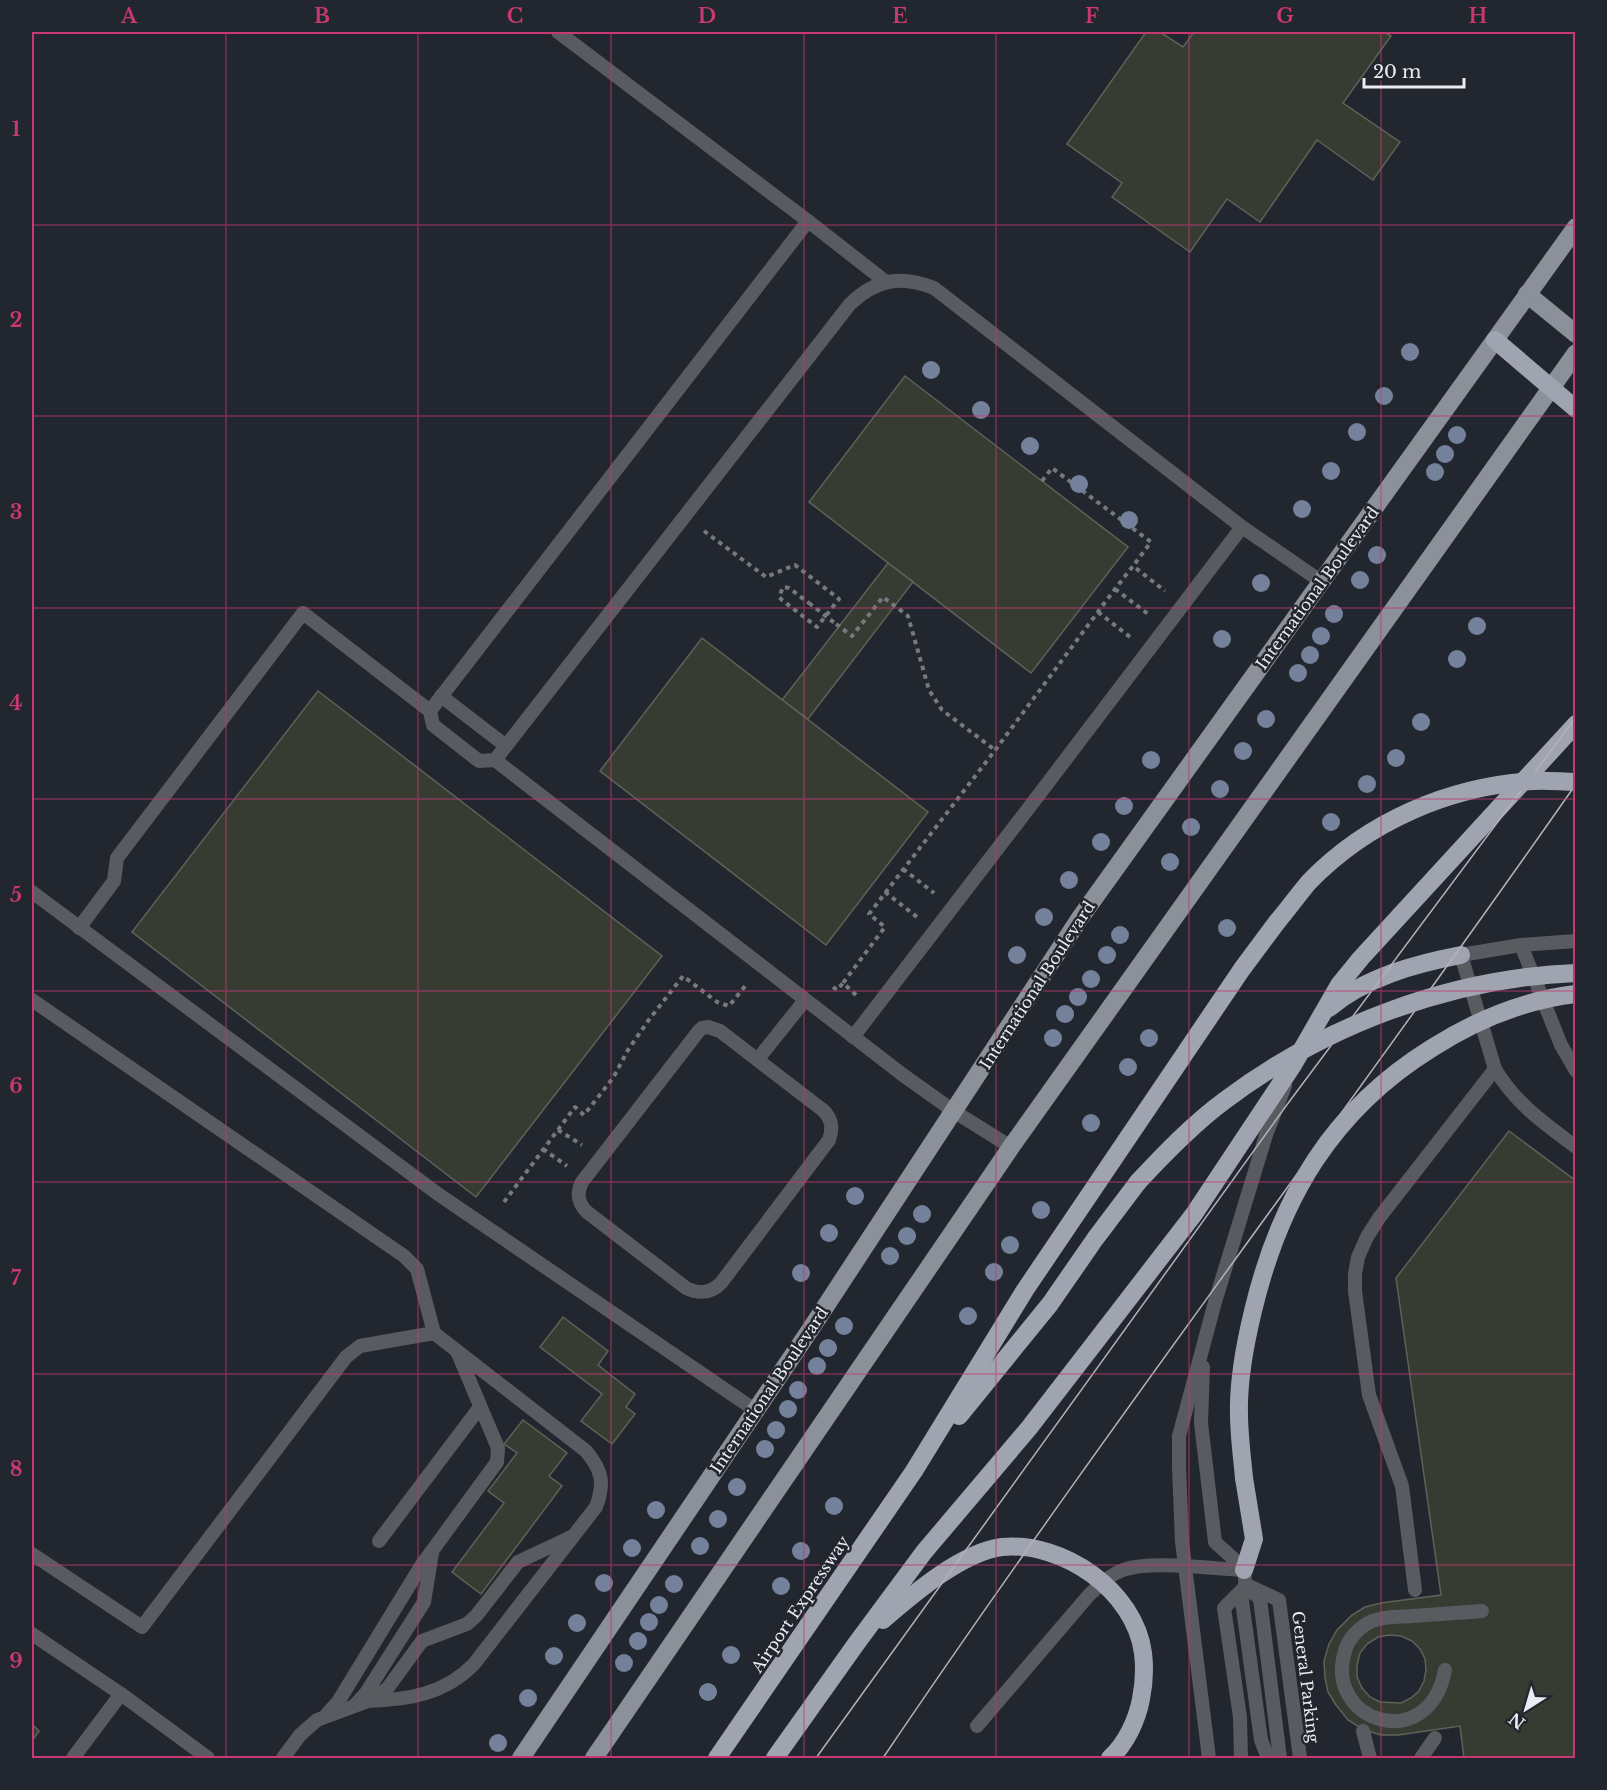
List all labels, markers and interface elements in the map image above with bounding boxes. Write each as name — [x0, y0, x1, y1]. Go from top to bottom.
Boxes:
text: A — [120, 4, 138, 28]
text: B — [314, 4, 330, 28]
text: C — [507, 4, 523, 28]
text: D — [698, 4, 716, 28]
text: E — [892, 4, 908, 28]
text: F — [1085, 4, 1099, 28]
text: G — [1276, 4, 1294, 28]
text: H — [1469, 4, 1488, 28]
scale bar — [1364, 51, 1464, 89]
text: 20 m — [1373, 61, 1421, 83]
text: 1 — [12, 117, 21, 141]
text: 2 — [9, 308, 23, 332]
text: 3 — [10, 500, 22, 524]
street label: International Boulevard — [1251, 503, 1383, 673]
text: 4 — [9, 691, 23, 715]
text: 5 — [10, 883, 22, 907]
street label: International Boulevard — [975, 897, 1099, 1073]
text: 6 — [9, 1074, 23, 1098]
text: 7 — [11, 1266, 22, 1290]
street label: International Boulevard — [706, 1303, 832, 1477]
text: 8 — [10, 1457, 22, 1481]
street label: Airport Expressway — [746, 1531, 854, 1677]
street label: General Parking — [1288, 1610, 1324, 1745]
text: 9 — [9, 1649, 23, 1673]
north arrow — [1496, 1679, 1556, 1739]
text: N — [1505, 1708, 1529, 1733]

